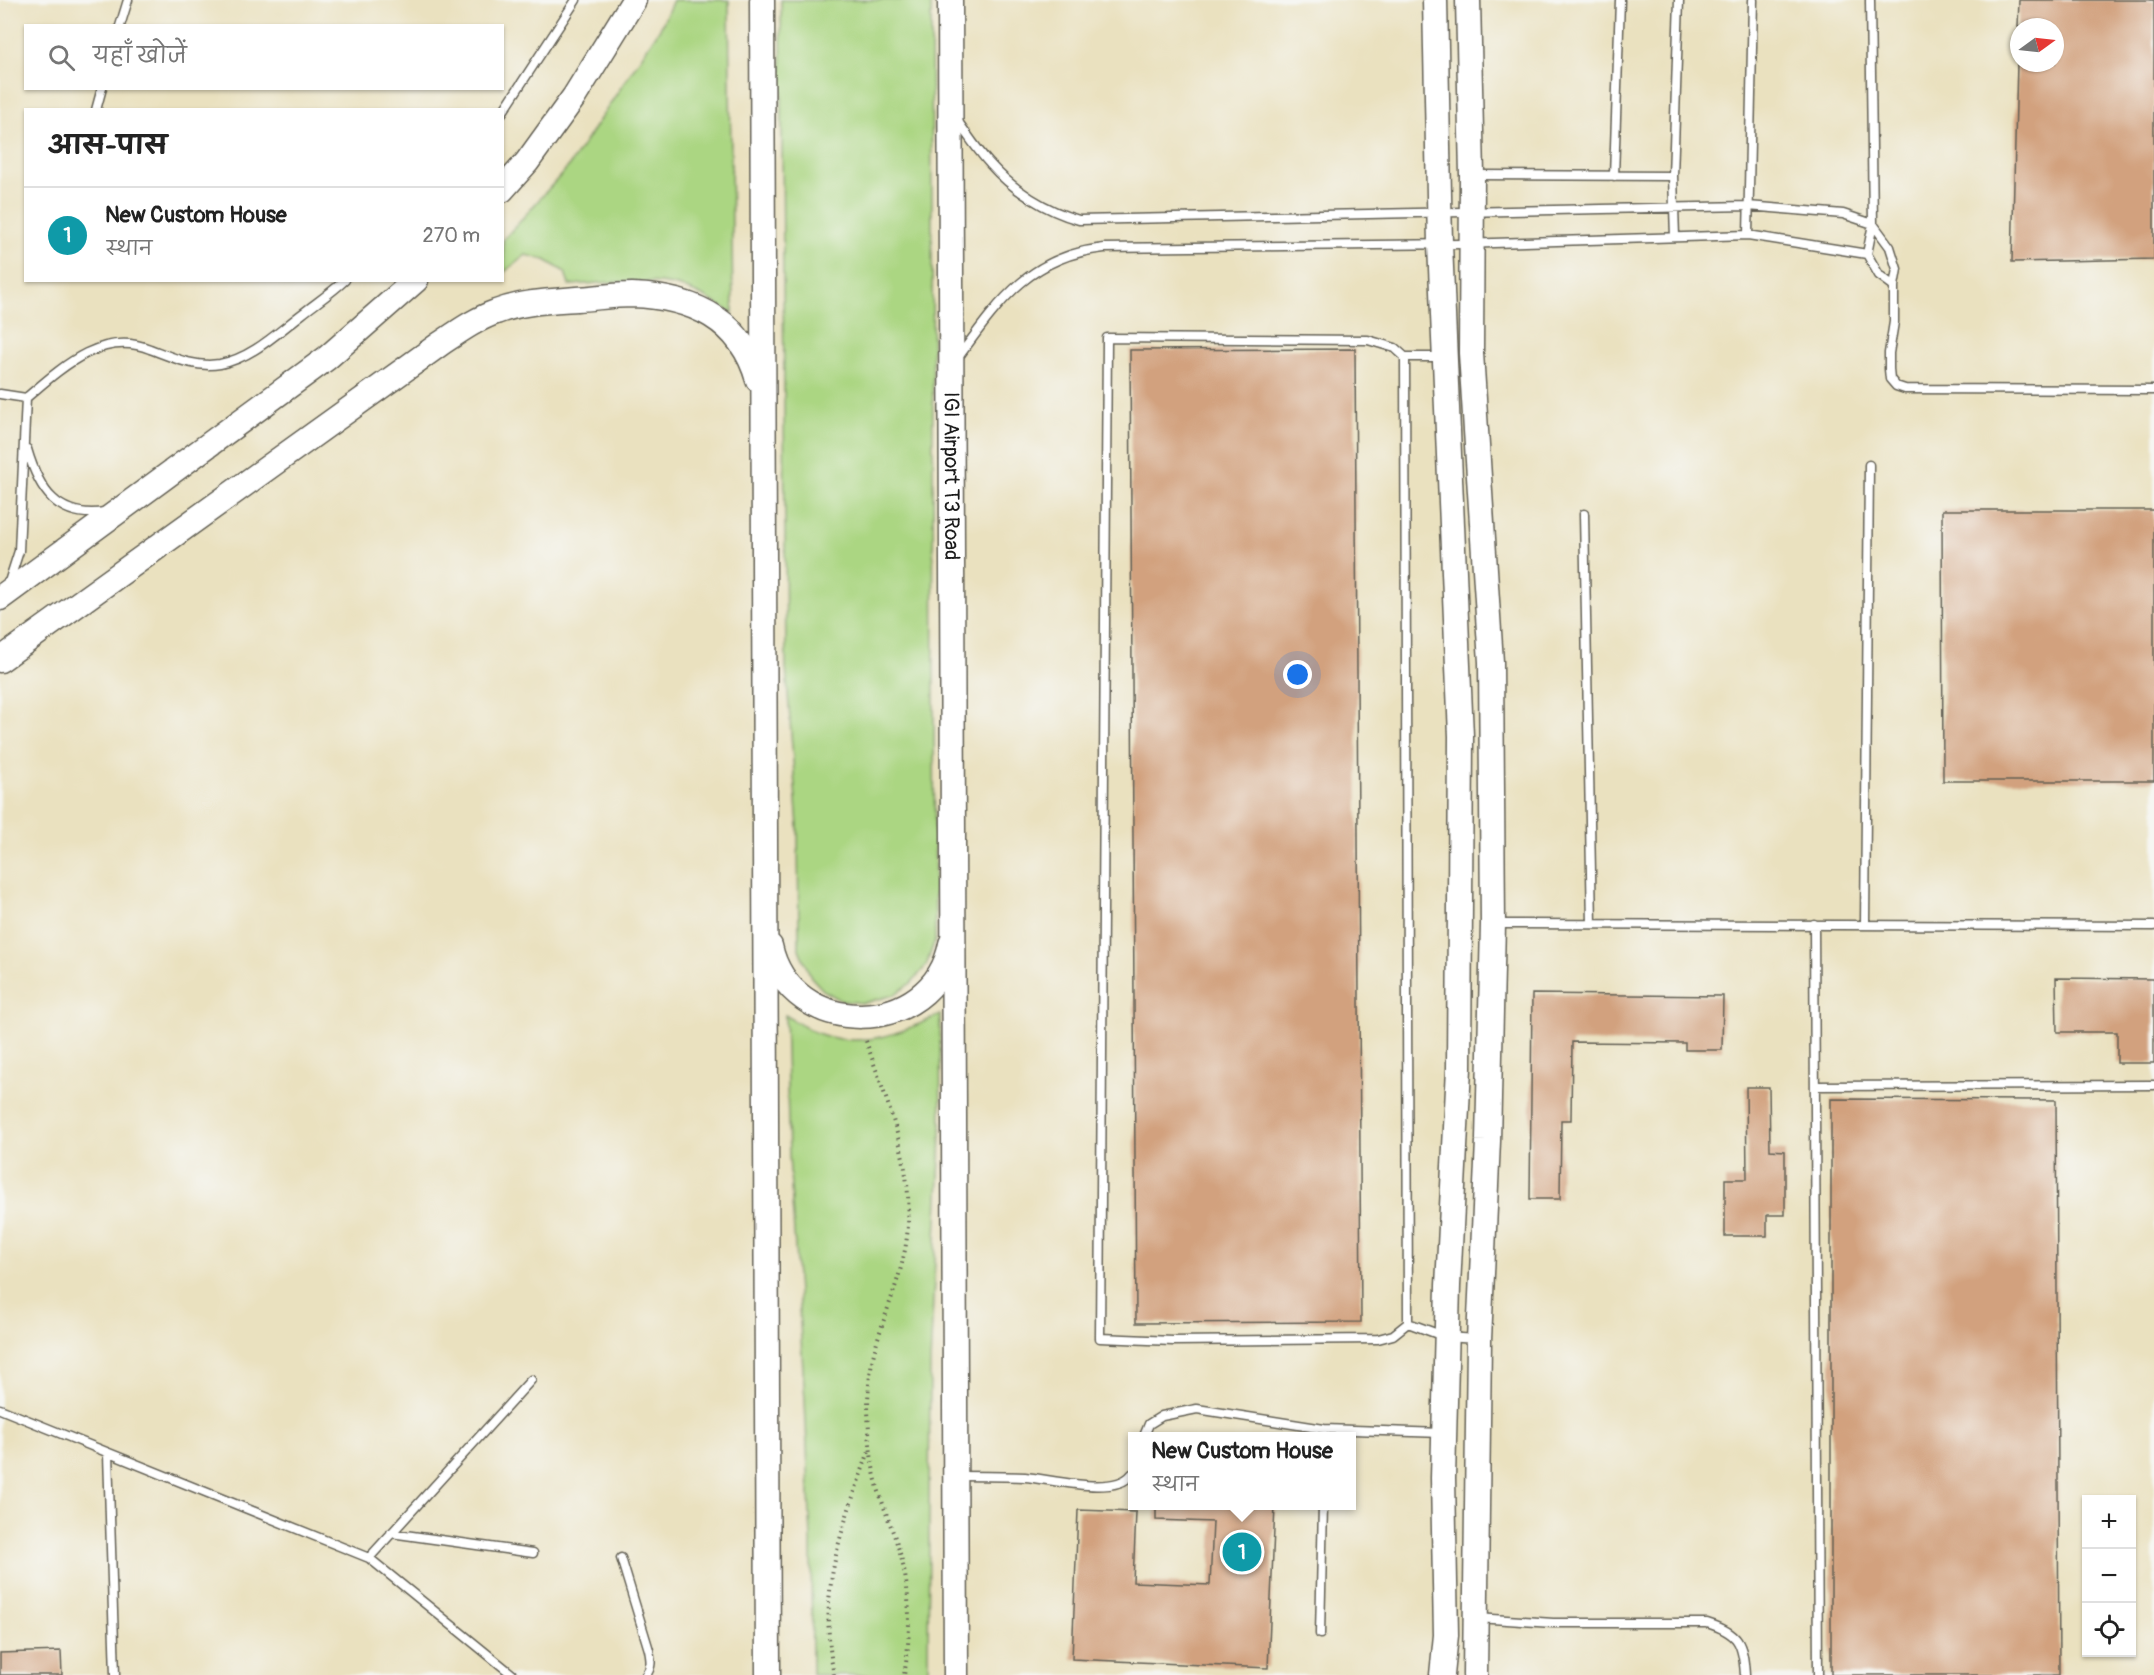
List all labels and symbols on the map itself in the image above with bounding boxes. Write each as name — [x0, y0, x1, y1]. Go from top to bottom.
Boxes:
north arrow — [2010, 18, 2064, 72]
street label: IGI Airport T3 Road — [938, 392, 966, 560]
your location — [1283, 660, 1312, 689]
pin: 1 — [1222, 1530, 1262, 1574]

